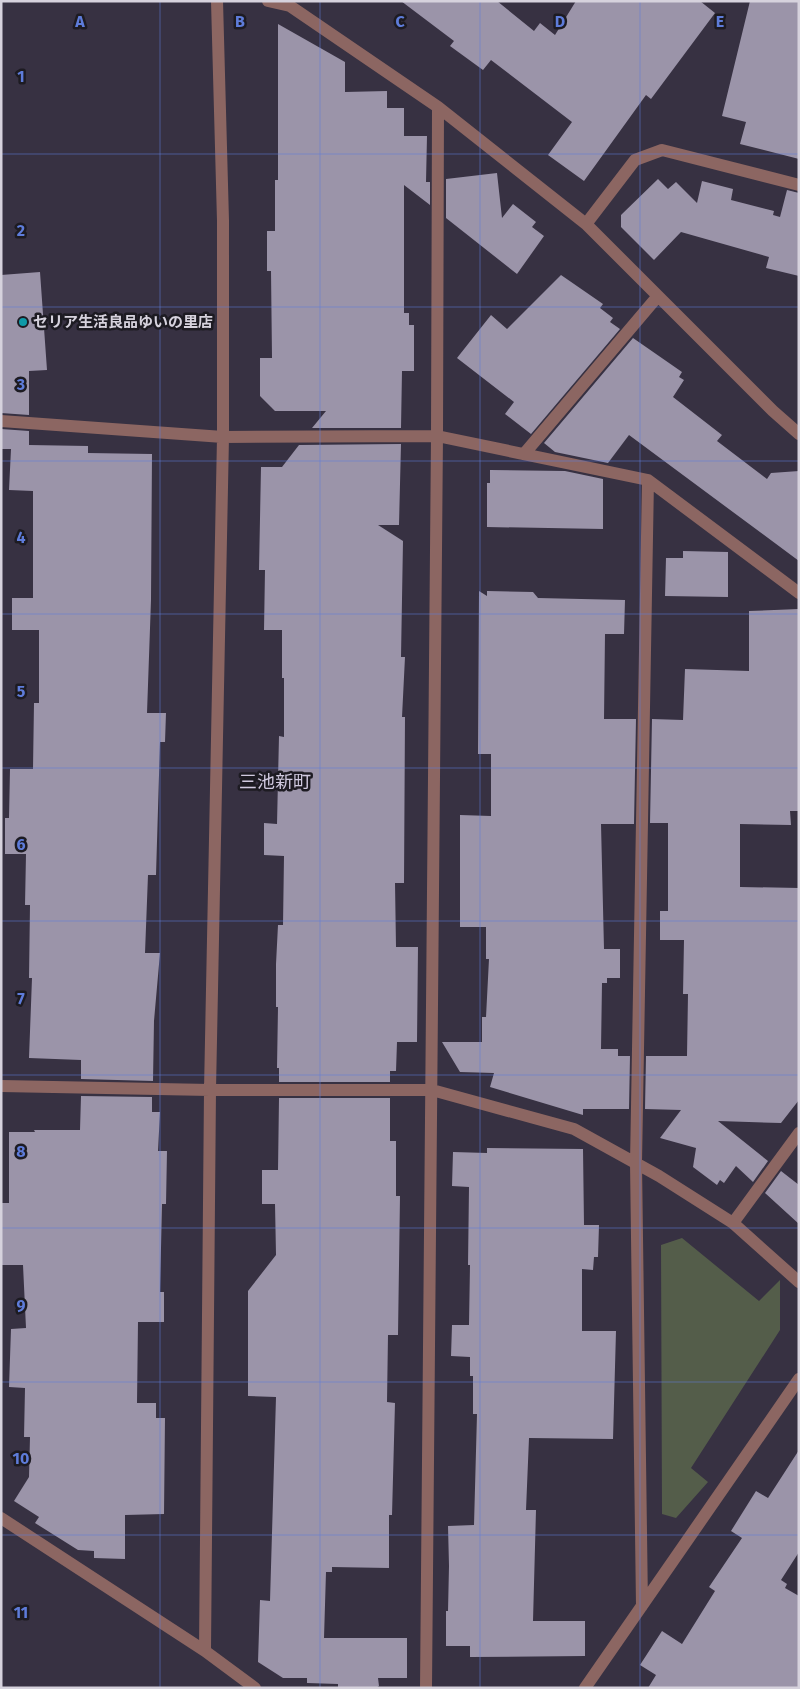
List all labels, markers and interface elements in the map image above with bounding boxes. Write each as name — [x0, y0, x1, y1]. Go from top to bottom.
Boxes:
text: A — [74, 12, 85, 31]
text: B — [235, 12, 245, 31]
text: C — [395, 12, 405, 31]
text: D — [555, 12, 565, 31]
text: E — [716, 12, 724, 31]
text: 1 — [17, 67, 25, 86]
text: 2 — [17, 221, 25, 240]
place label: セリア生活良品ゆいの里店 — [33, 313, 213, 331]
marker: セリア生活良品ゆいの里店 — [17, 316, 29, 328]
text: 3 — [16, 375, 25, 394]
text: 4 — [16, 528, 26, 547]
text: 5 — [17, 682, 26, 701]
district label: 三池新町 — [239, 771, 311, 793]
text: 6 — [16, 835, 26, 854]
text: 7 — [17, 989, 25, 1008]
text: 8 — [16, 1142, 26, 1161]
text: 9 — [17, 1296, 26, 1315]
text: 10 — [13, 1449, 29, 1468]
text: 11 — [14, 1603, 28, 1622]

